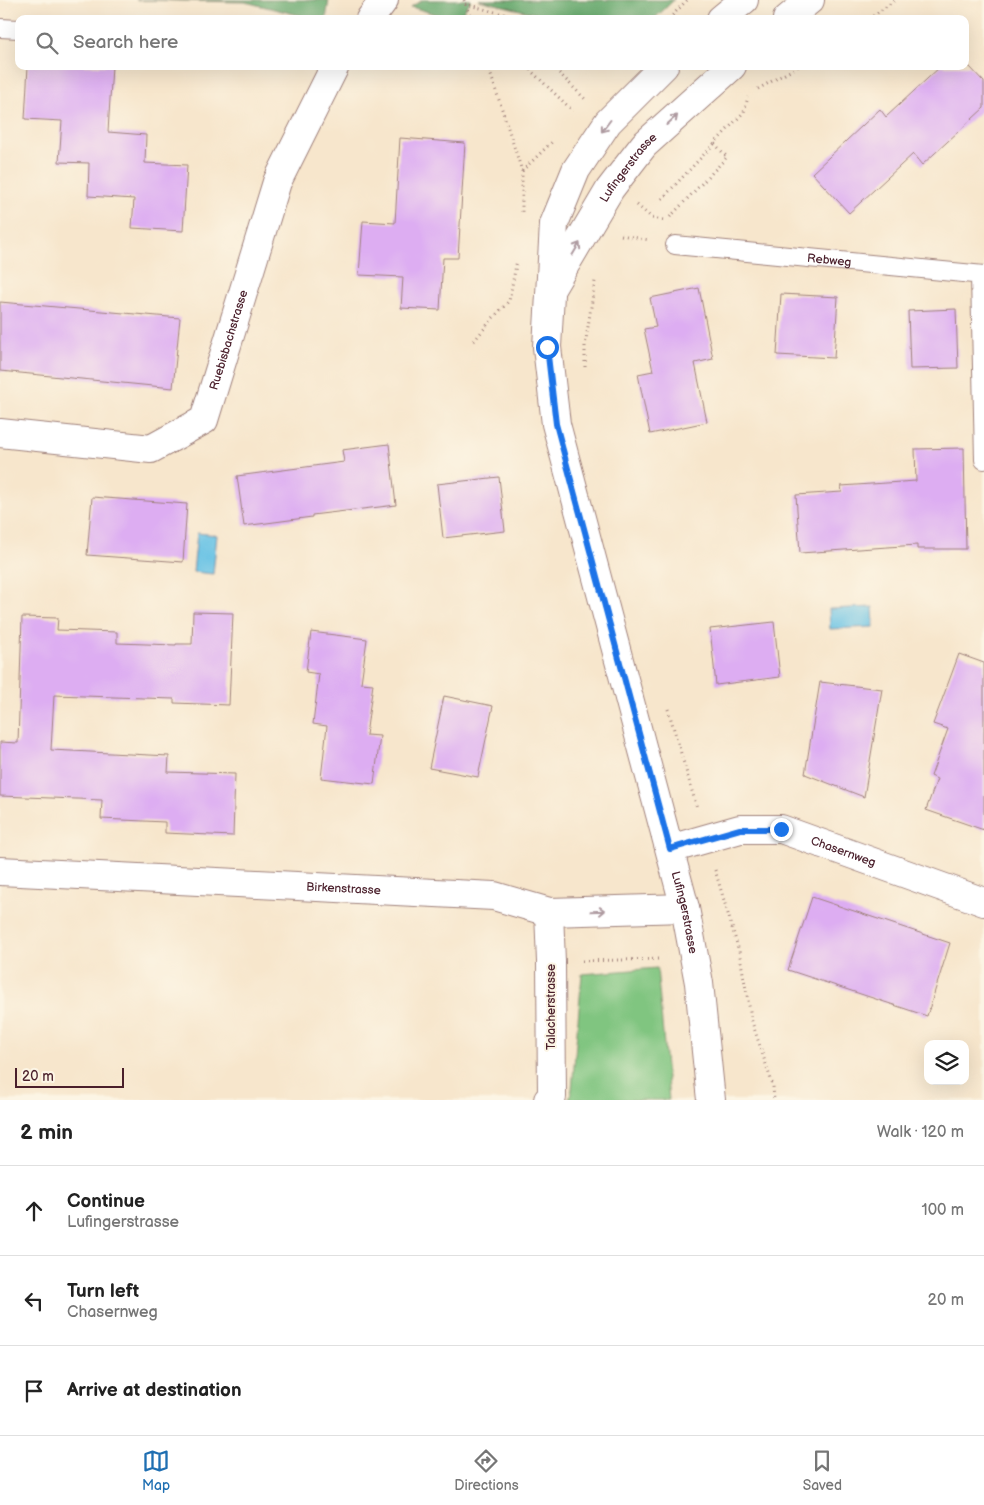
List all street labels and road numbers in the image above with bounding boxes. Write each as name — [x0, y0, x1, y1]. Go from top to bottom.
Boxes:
street label: Lufingerstrasse — [597, 130, 660, 205]
street label: Rebweg — [806, 251, 852, 270]
street label: Ruebisbachstrasse — [207, 288, 251, 392]
street label: Chasernweg — [809, 833, 878, 870]
street label: Lufingerstrasse — [668, 870, 700, 955]
street label: Birkenstrasse — [306, 880, 381, 898]
street label: Talacherstrasse — [544, 964, 559, 1050]

